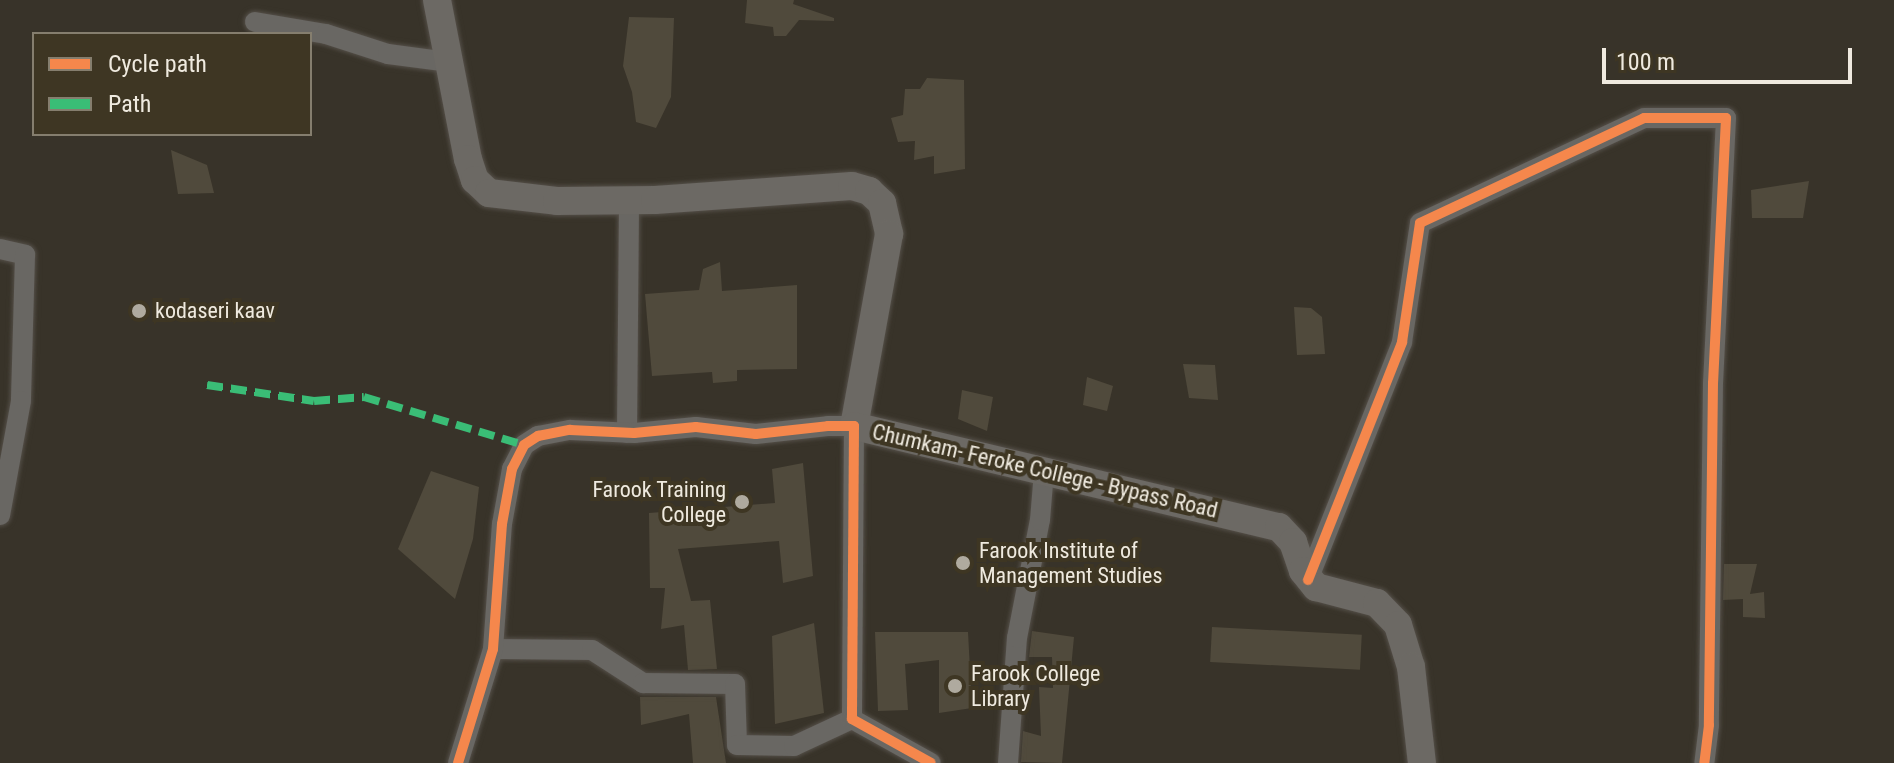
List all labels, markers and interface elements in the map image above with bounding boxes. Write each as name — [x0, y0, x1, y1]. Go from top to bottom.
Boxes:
legend — [32, 32, 312, 136]
scale bar — [1606, 32, 1856, 82]
text: 100 m — [1616, 48, 1675, 76]
text: Cycle path — [108, 50, 207, 78]
text: Path — [108, 90, 151, 118]
place label: kodaseri kaav — [155, 298, 275, 324]
marker: kodaseri kaav — [130, 302, 148, 320]
street label: Chumkam- Feroke College - Bypass Road — [870, 418, 1220, 524]
place label: Farook Training College — [592, 476, 726, 528]
marker: Farook Training College — [733, 493, 751, 511]
place label: Farook Institute of Management Studies — [979, 537, 1162, 588]
marker: Farook Institute of Management Studies — [954, 554, 972, 572]
place label: Farook College Library — [971, 660, 1100, 712]
marker: Farook College Library — [946, 677, 964, 695]

